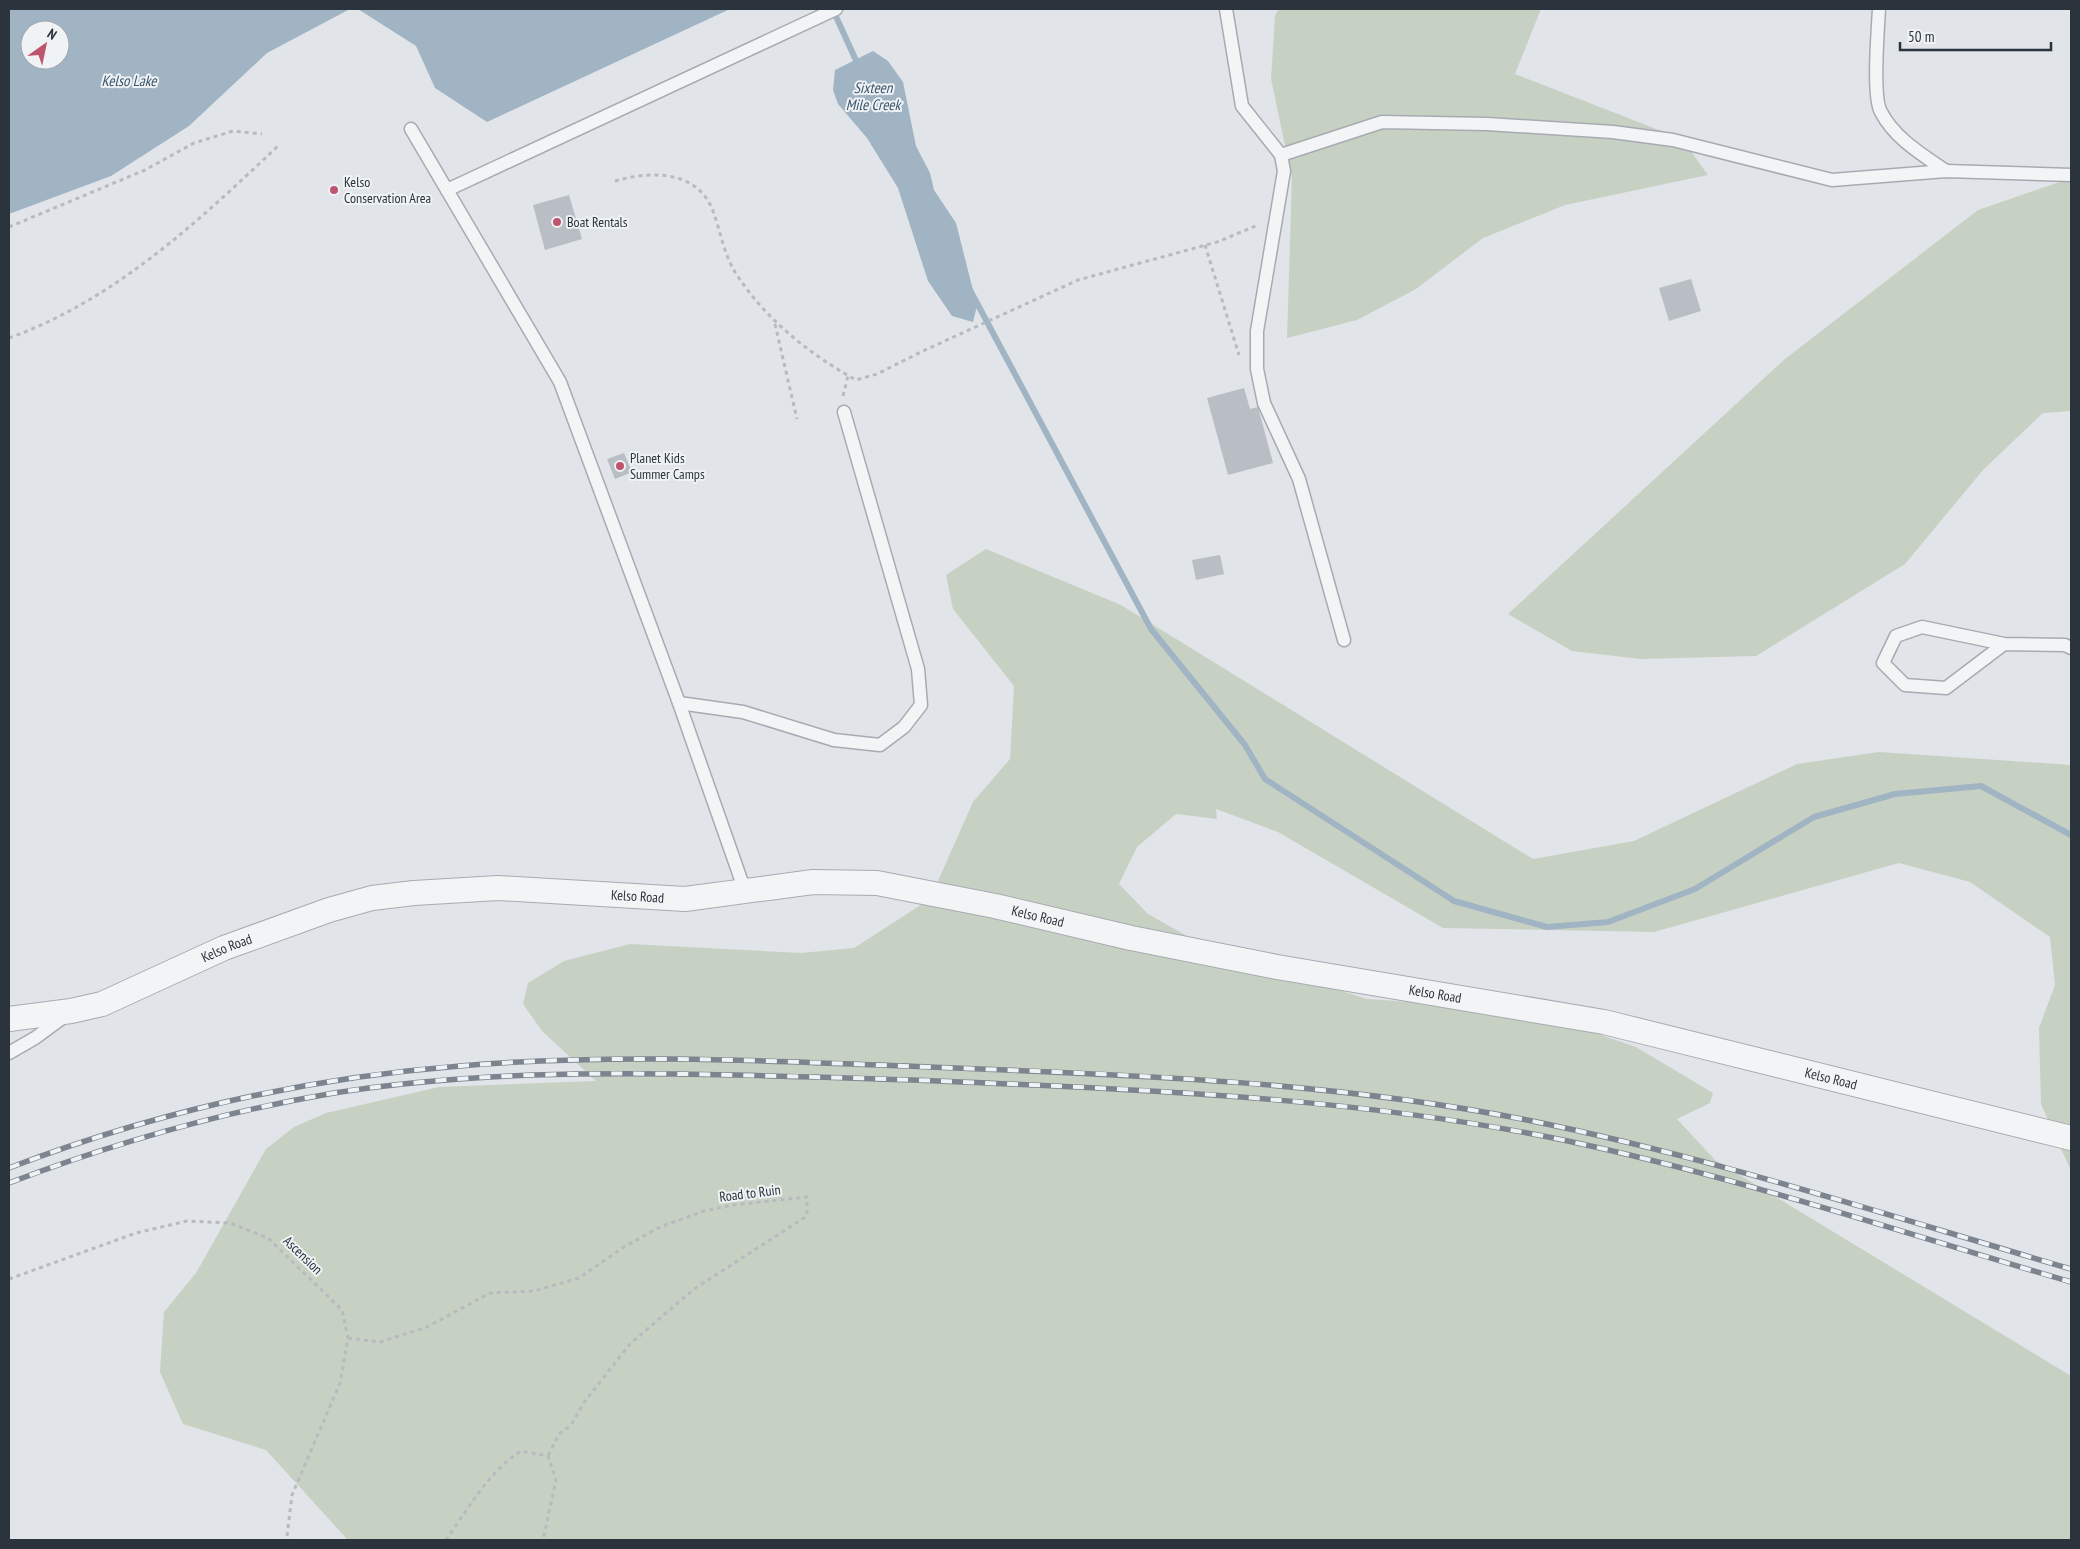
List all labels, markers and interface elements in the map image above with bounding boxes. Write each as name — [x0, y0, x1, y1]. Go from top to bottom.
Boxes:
north arrow — [20, 20, 70, 70]
scale bar — [1900, 20, 2051, 52]
text: N — [44, 24, 60, 44]
text: 50 m — [1908, 27, 1934, 46]
water label: Kelso Lake — [101, 71, 157, 90]
water label: Sixteen Mile Creek — [846, 78, 902, 114]
place label: Kelso Conservation Area — [344, 173, 431, 207]
marker: Kelso Conservation Area — [328, 184, 340, 196]
place label: Boat Rentals — [567, 213, 628, 231]
marker: Boat Rentals — [551, 216, 563, 228]
place label: Planet Kids Summer Camps — [630, 449, 705, 483]
marker: Planet Kids Summer Camps — [614, 460, 626, 472]
street label: Kelso Road — [610, 886, 665, 907]
street label: Kelso Road — [1010, 901, 1066, 931]
street label: Kelso Road — [198, 930, 254, 966]
street label: Kelso Road — [1408, 980, 1463, 1007]
street label: Kelso Road — [1803, 1063, 1859, 1094]
street label: Road to Ruin — [718, 1180, 782, 1206]
street label: Ascension — [279, 1232, 327, 1278]

